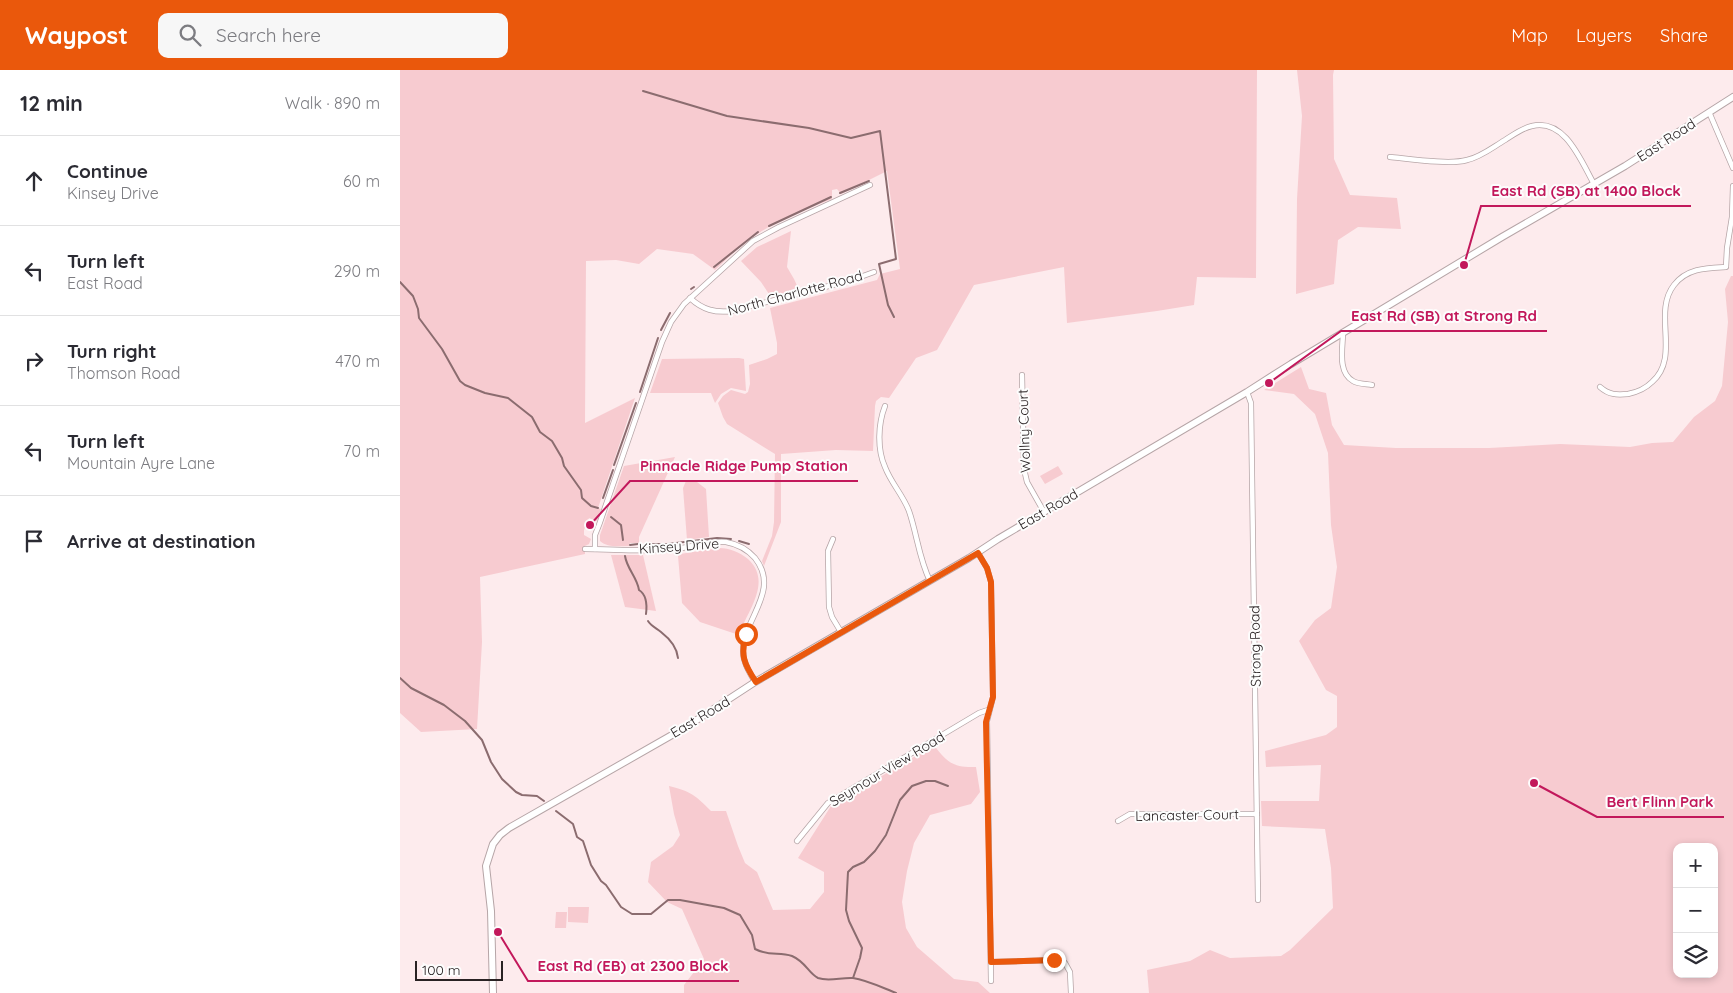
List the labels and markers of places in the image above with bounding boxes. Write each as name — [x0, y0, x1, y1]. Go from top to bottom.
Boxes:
callout: East Rd (SB) at 1400 Block — [1481, 176, 1691, 206]
callout: East Rd (SB) at Strong Rd — [1341, 301, 1547, 331]
callout: Pinnacle Ridge Pump Station — [630, 451, 858, 481]
callout: Bert Flinn Park — [1597, 787, 1724, 817]
callout: East Rd (EB) at 2300 Block — [528, 951, 739, 981]

